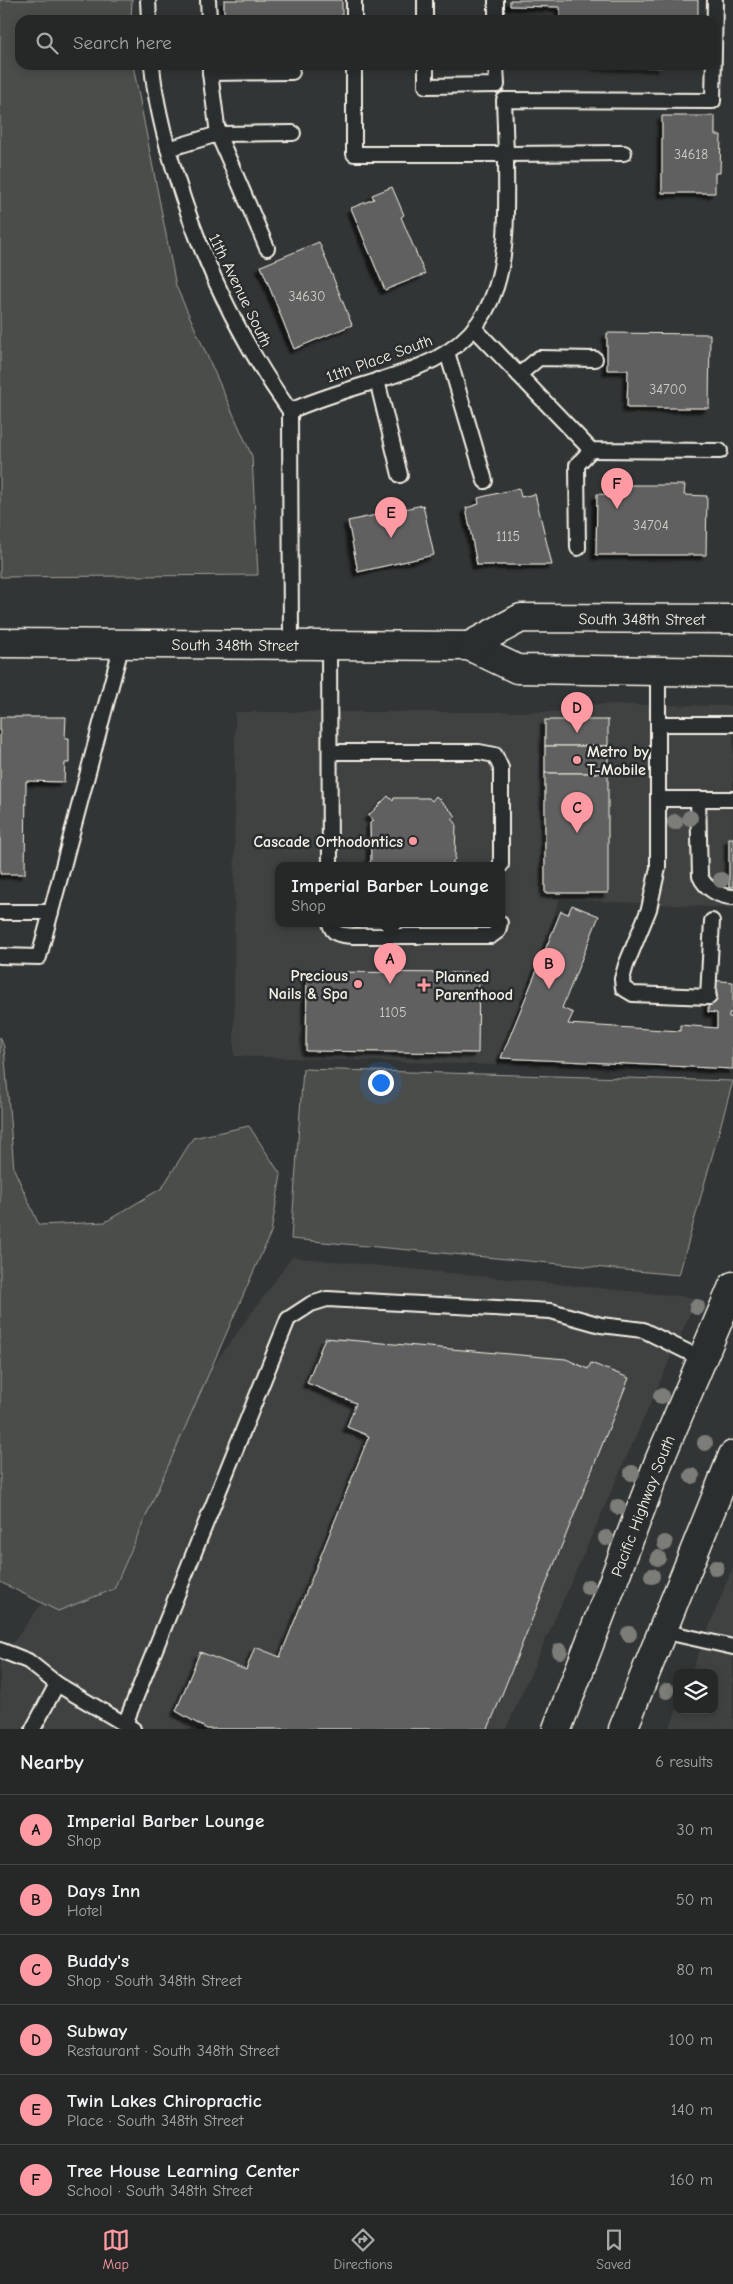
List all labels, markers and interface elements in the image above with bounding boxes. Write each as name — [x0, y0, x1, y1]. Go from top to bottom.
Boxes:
search box — [15, 15, 718, 70]
icon: search — [33, 29, 61, 57]
text: Search here — [73, 32, 172, 54]
house number: 34618 — [674, 146, 708, 163]
street label: 11th Avenue South — [205, 231, 275, 350]
house number: 34630 — [288, 288, 326, 305]
street label: 11th Place South — [324, 331, 435, 386]
house number: 34700 — [649, 381, 687, 398]
pin: F — [601, 468, 633, 509]
pin: E — [375, 497, 407, 538]
house number: 34704 — [633, 517, 669, 534]
house number: 1115 — [496, 528, 520, 545]
street label: South 348th Street — [579, 610, 706, 629]
street label: South 348th Street — [172, 636, 299, 655]
pin: D — [561, 692, 593, 733]
place label: Metro by T-Mobile — [587, 743, 649, 779]
marker: Metro by T-Mobile — [571, 754, 583, 766]
pin: C — [561, 792, 593, 833]
place label: Cascade Orthodontics — [254, 833, 403, 851]
marker: Cascade Orthodontics — [407, 835, 419, 847]
popup — [275, 862, 505, 927]
text: Imperial Barber Lounge — [291, 875, 489, 897]
text: Shop — [291, 897, 326, 915]
pin: A — [374, 943, 406, 984]
pin: B — [533, 948, 565, 989]
place label: Precious Nails & Spa — [268, 967, 348, 1003]
place label: Planned Parenthood — [435, 968, 513, 1004]
marker: Precious Nails & Spa — [352, 978, 364, 990]
marker: Planned Parenthood — [417, 978, 431, 992]
house number: 1105 — [379, 1004, 407, 1021]
your location — [368, 1070, 394, 1096]
street label: Pacific Highway South — [608, 1433, 679, 1579]
map controls — [673, 1669, 718, 1714]
button: layers — [673, 1669, 718, 1714]
text: Nearby — [20, 1750, 84, 1774]
text: 6 results — [655, 1753, 713, 1771]
text: Imperial Barber Lounge — [67, 1810, 264, 1832]
text: A — [32, 1821, 40, 1839]
text: 30 m — [677, 1821, 713, 1839]
text: Shop — [67, 1832, 101, 1850]
text: Days Inn — [67, 1880, 140, 1902]
text: B — [31, 1891, 41, 1909]
text: 50 m — [676, 1891, 713, 1909]
text: Hotel — [67, 1902, 103, 1920]
text: Buddy's — [67, 1950, 129, 1972]
text: C — [31, 1961, 41, 1979]
text: 80 m — [676, 1961, 713, 1979]
text: Shop · South 348th Street — [67, 1972, 241, 1990]
text: Subway — [67, 2020, 127, 2042]
text: D — [31, 2031, 41, 2049]
text: 100 m — [669, 2031, 713, 2049]
text: Restaurant · South 348th Street — [67, 2042, 279, 2060]
text: Twin Lakes Chiropractic — [67, 2090, 262, 2112]
text: E — [31, 2101, 41, 2119]
text: 140 m — [671, 2101, 713, 2119]
text: Place · South 348th Street — [67, 2112, 244, 2130]
text: Tree House Learning Center — [67, 2160, 300, 2182]
text: F — [31, 2171, 41, 2189]
text: 160 m — [670, 2171, 713, 2189]
text: School · South 348th Street — [67, 2182, 253, 2200]
tab: Map — [102, 2226, 130, 2273]
tab: Directions — [333, 2226, 393, 2273]
tab: Saved — [596, 2226, 631, 2273]

